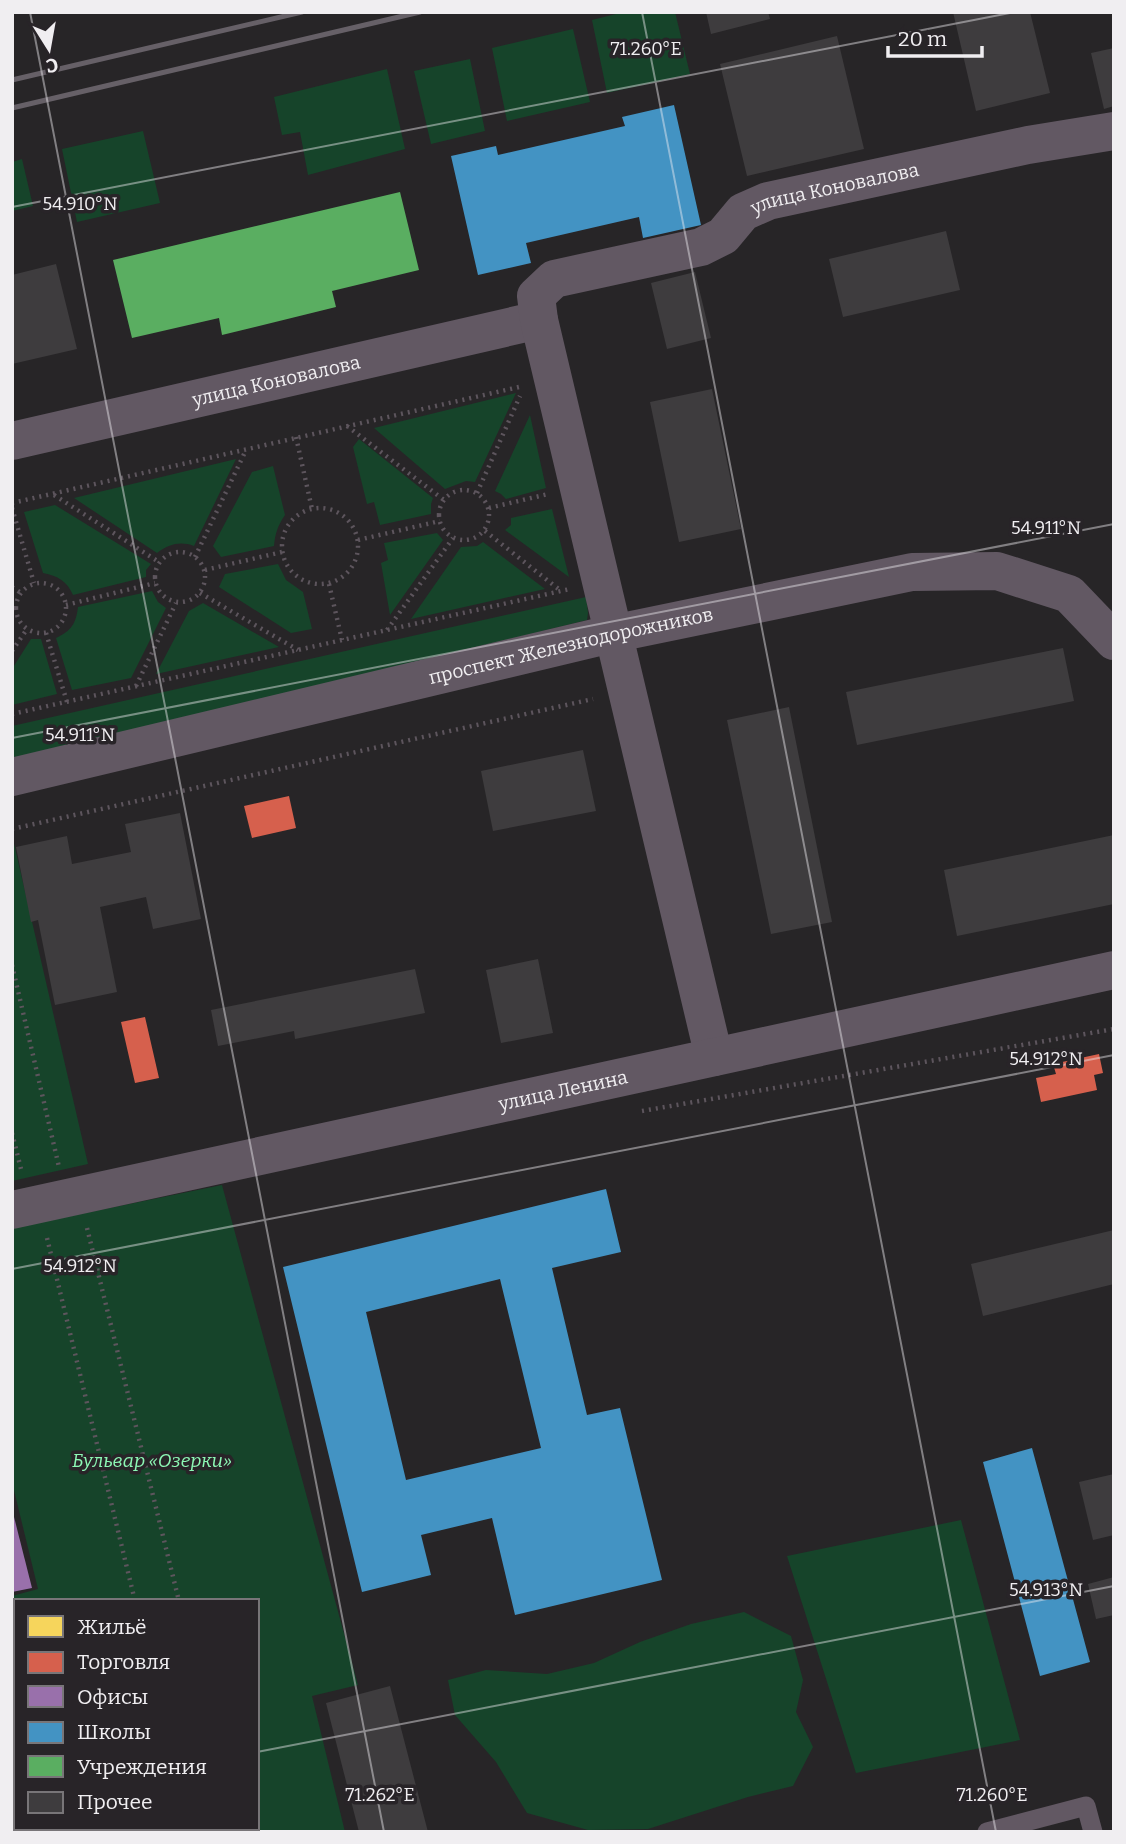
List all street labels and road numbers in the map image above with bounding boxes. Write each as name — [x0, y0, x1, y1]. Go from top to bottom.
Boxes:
street label: улица Коновалова — [746, 158, 922, 220]
street label: улица Коновалова — [189, 350, 363, 412]
street label: проспект Железнодорожников — [426, 602, 715, 689]
street label: улица Ленина — [496, 1065, 630, 1116]

